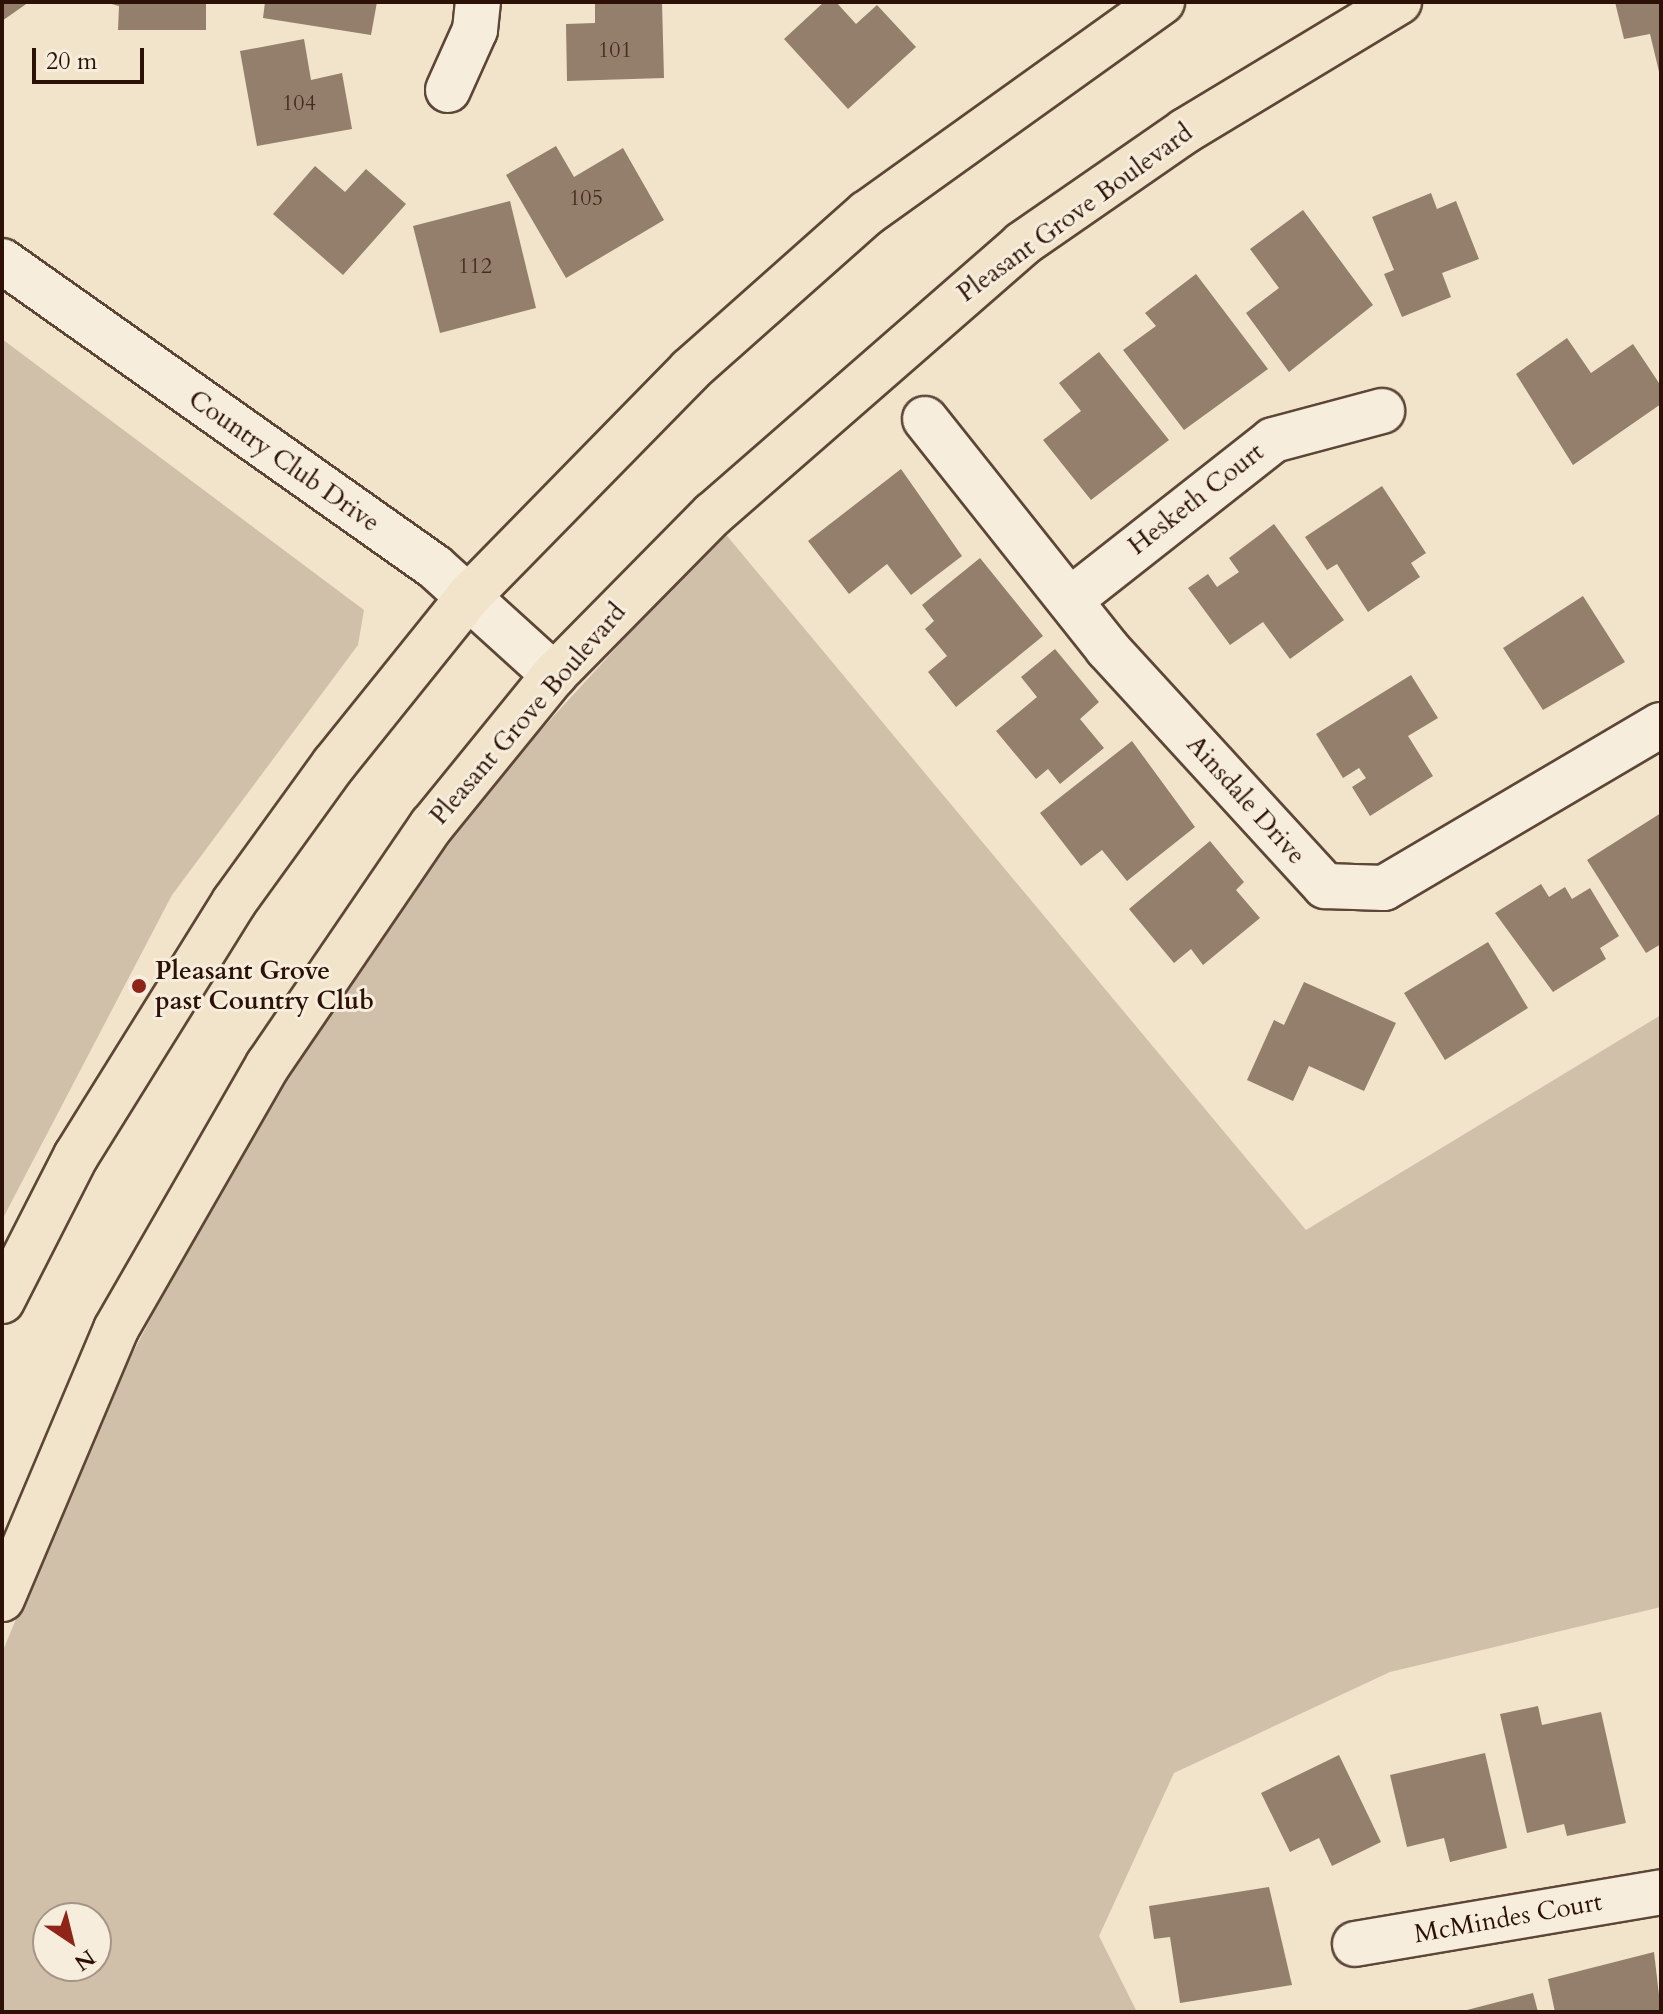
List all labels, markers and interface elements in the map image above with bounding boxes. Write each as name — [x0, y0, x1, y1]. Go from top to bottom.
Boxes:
scale bar — [36, 32, 148, 82]
house number: 101 — [598, 38, 632, 64]
text: 20 m — [46, 45, 97, 78]
house number: 104 — [282, 91, 316, 117]
street label: Pleasant Grove Boulevard — [951, 117, 1199, 309]
house number: 105 — [569, 186, 603, 212]
house number: 112 — [458, 254, 492, 280]
street label: Country Club Drive — [182, 383, 386, 539]
street label: Hesketh Court — [1122, 436, 1270, 562]
street label: Pleasant Grove Boulevard — [423, 597, 633, 831]
street label: Ainsdale Drive — [1180, 729, 1312, 871]
place label: Pleasant Grove past Country Club — [155, 955, 374, 1016]
marker: Pleasant Grove past Country Club — [130, 977, 148, 995]
street label: McMindes Court — [1412, 1886, 1604, 1950]
north arrow — [32, 1902, 112, 1982]
text: N — [68, 1942, 101, 1978]

